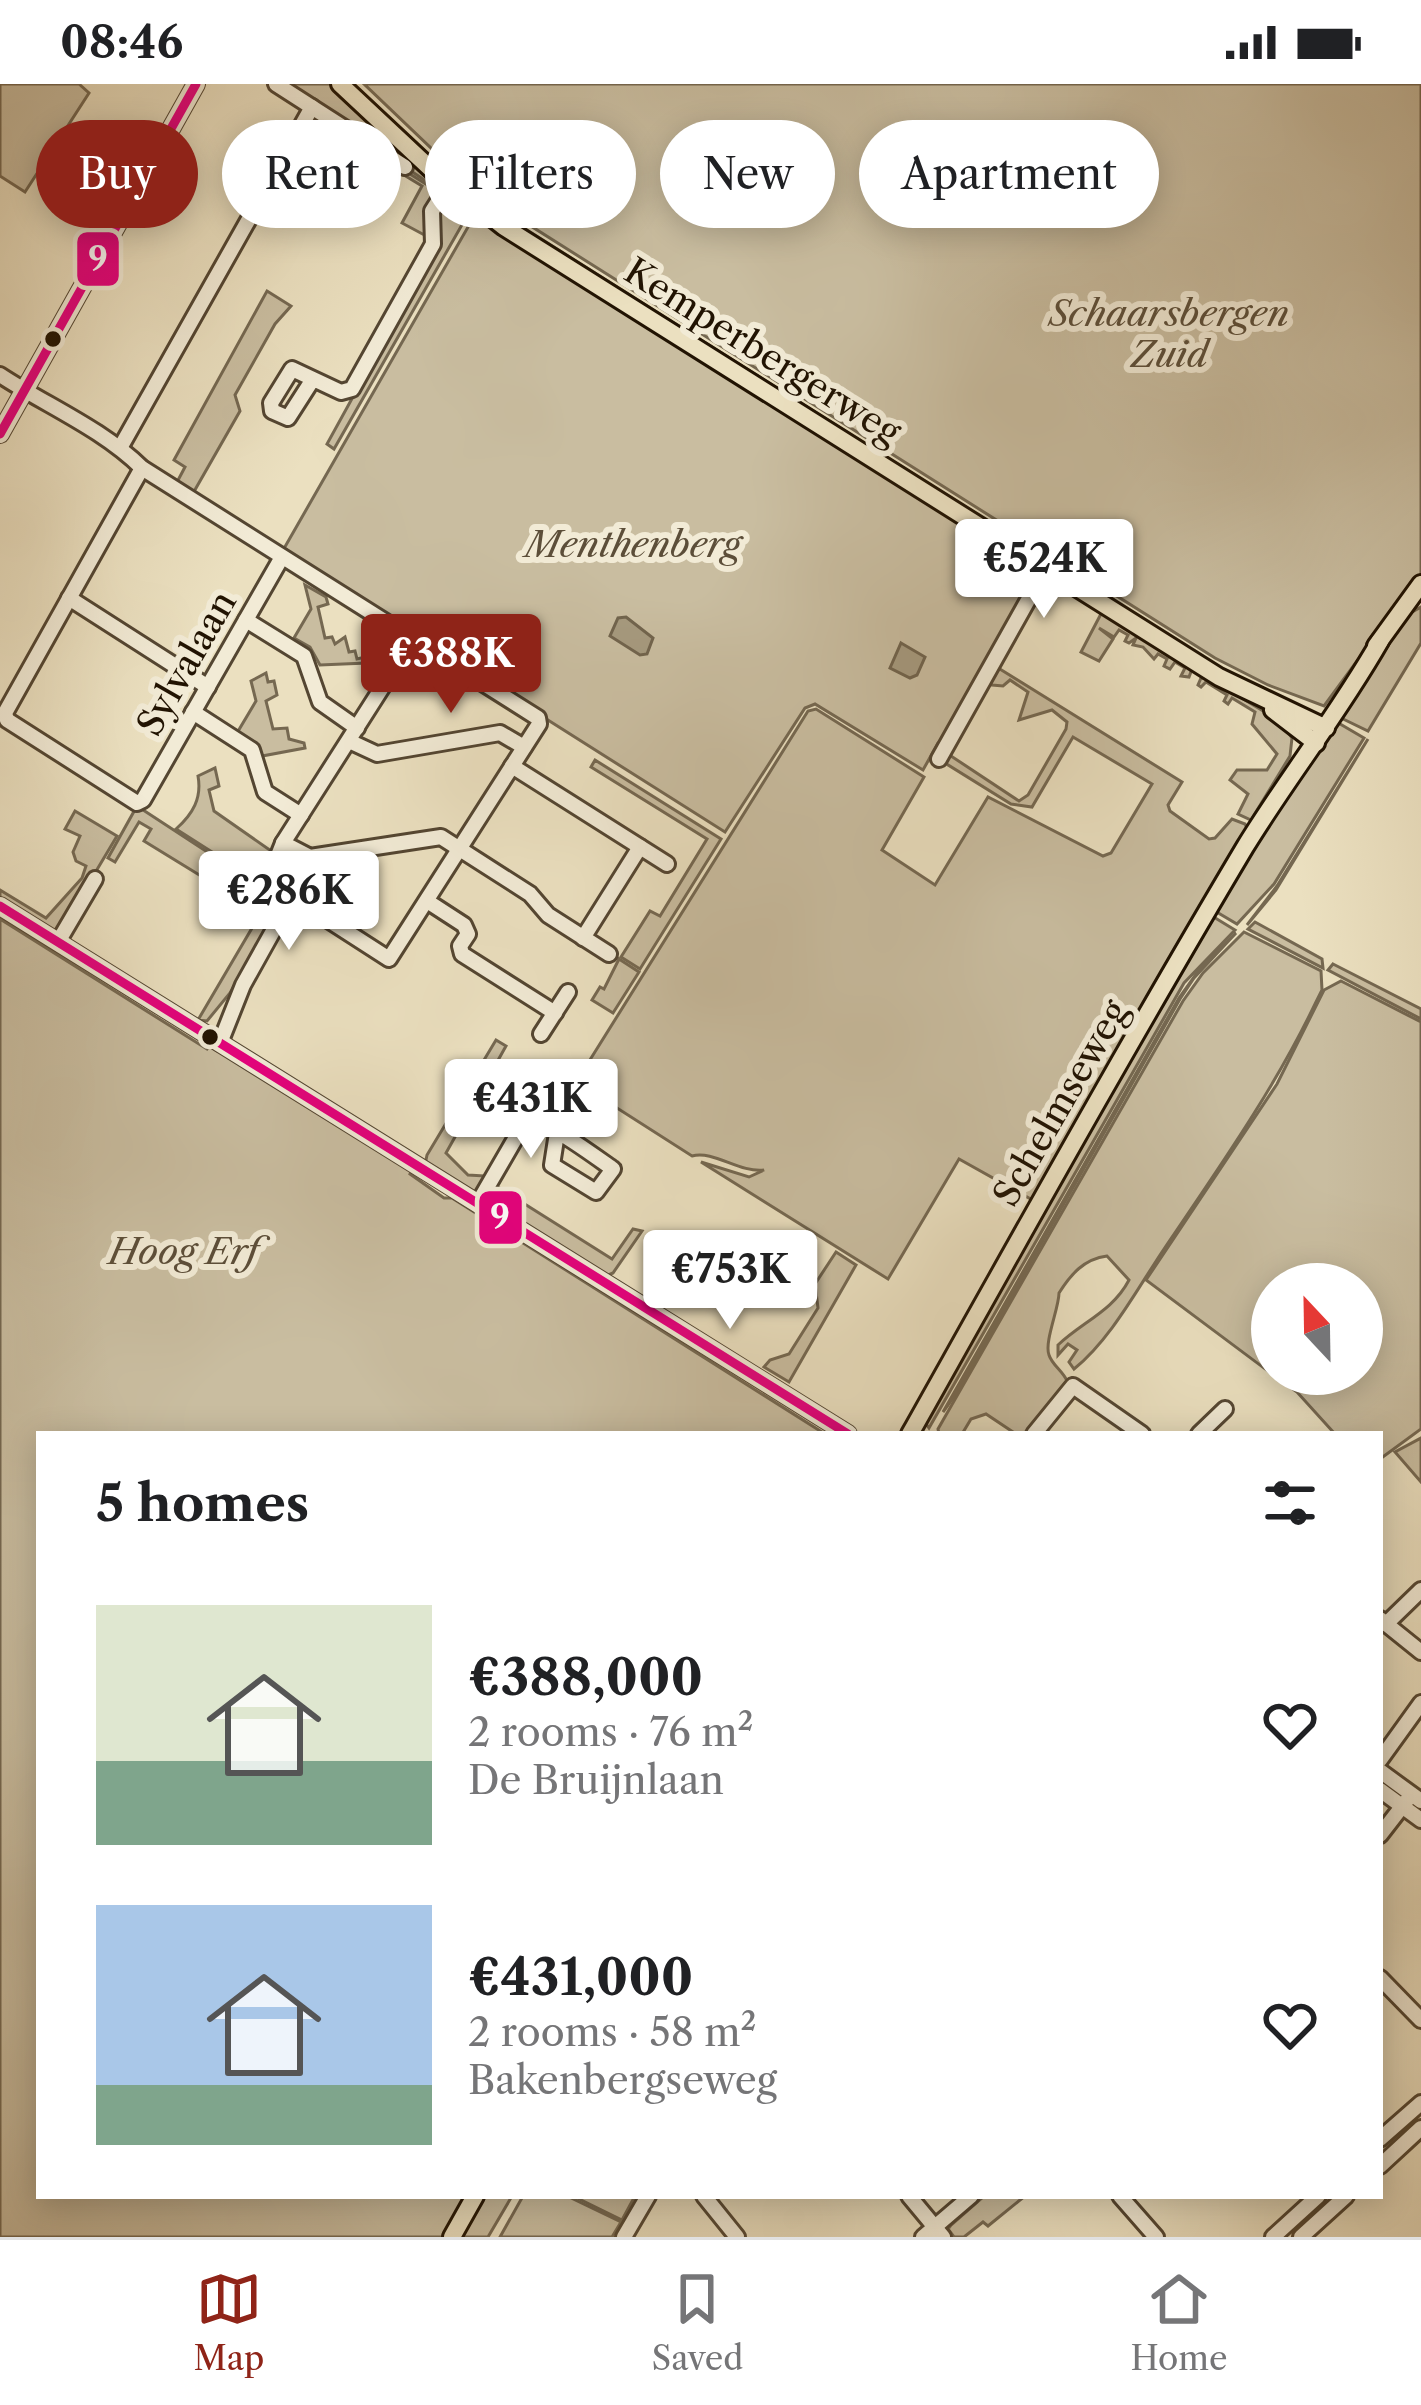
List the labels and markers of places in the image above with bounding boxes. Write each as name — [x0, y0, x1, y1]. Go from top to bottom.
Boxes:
unlabelled marker — [42, 328, 64, 350]
pin: €524K — [960, 519, 1128, 621]
pin: €388K — [367, 614, 535, 716]
pin: €286K — [205, 851, 373, 953]
unlabelled marker — [199, 1026, 221, 1048]
pin: €431K — [447, 1059, 615, 1161]
pin: €753K — [646, 1230, 814, 1332]

